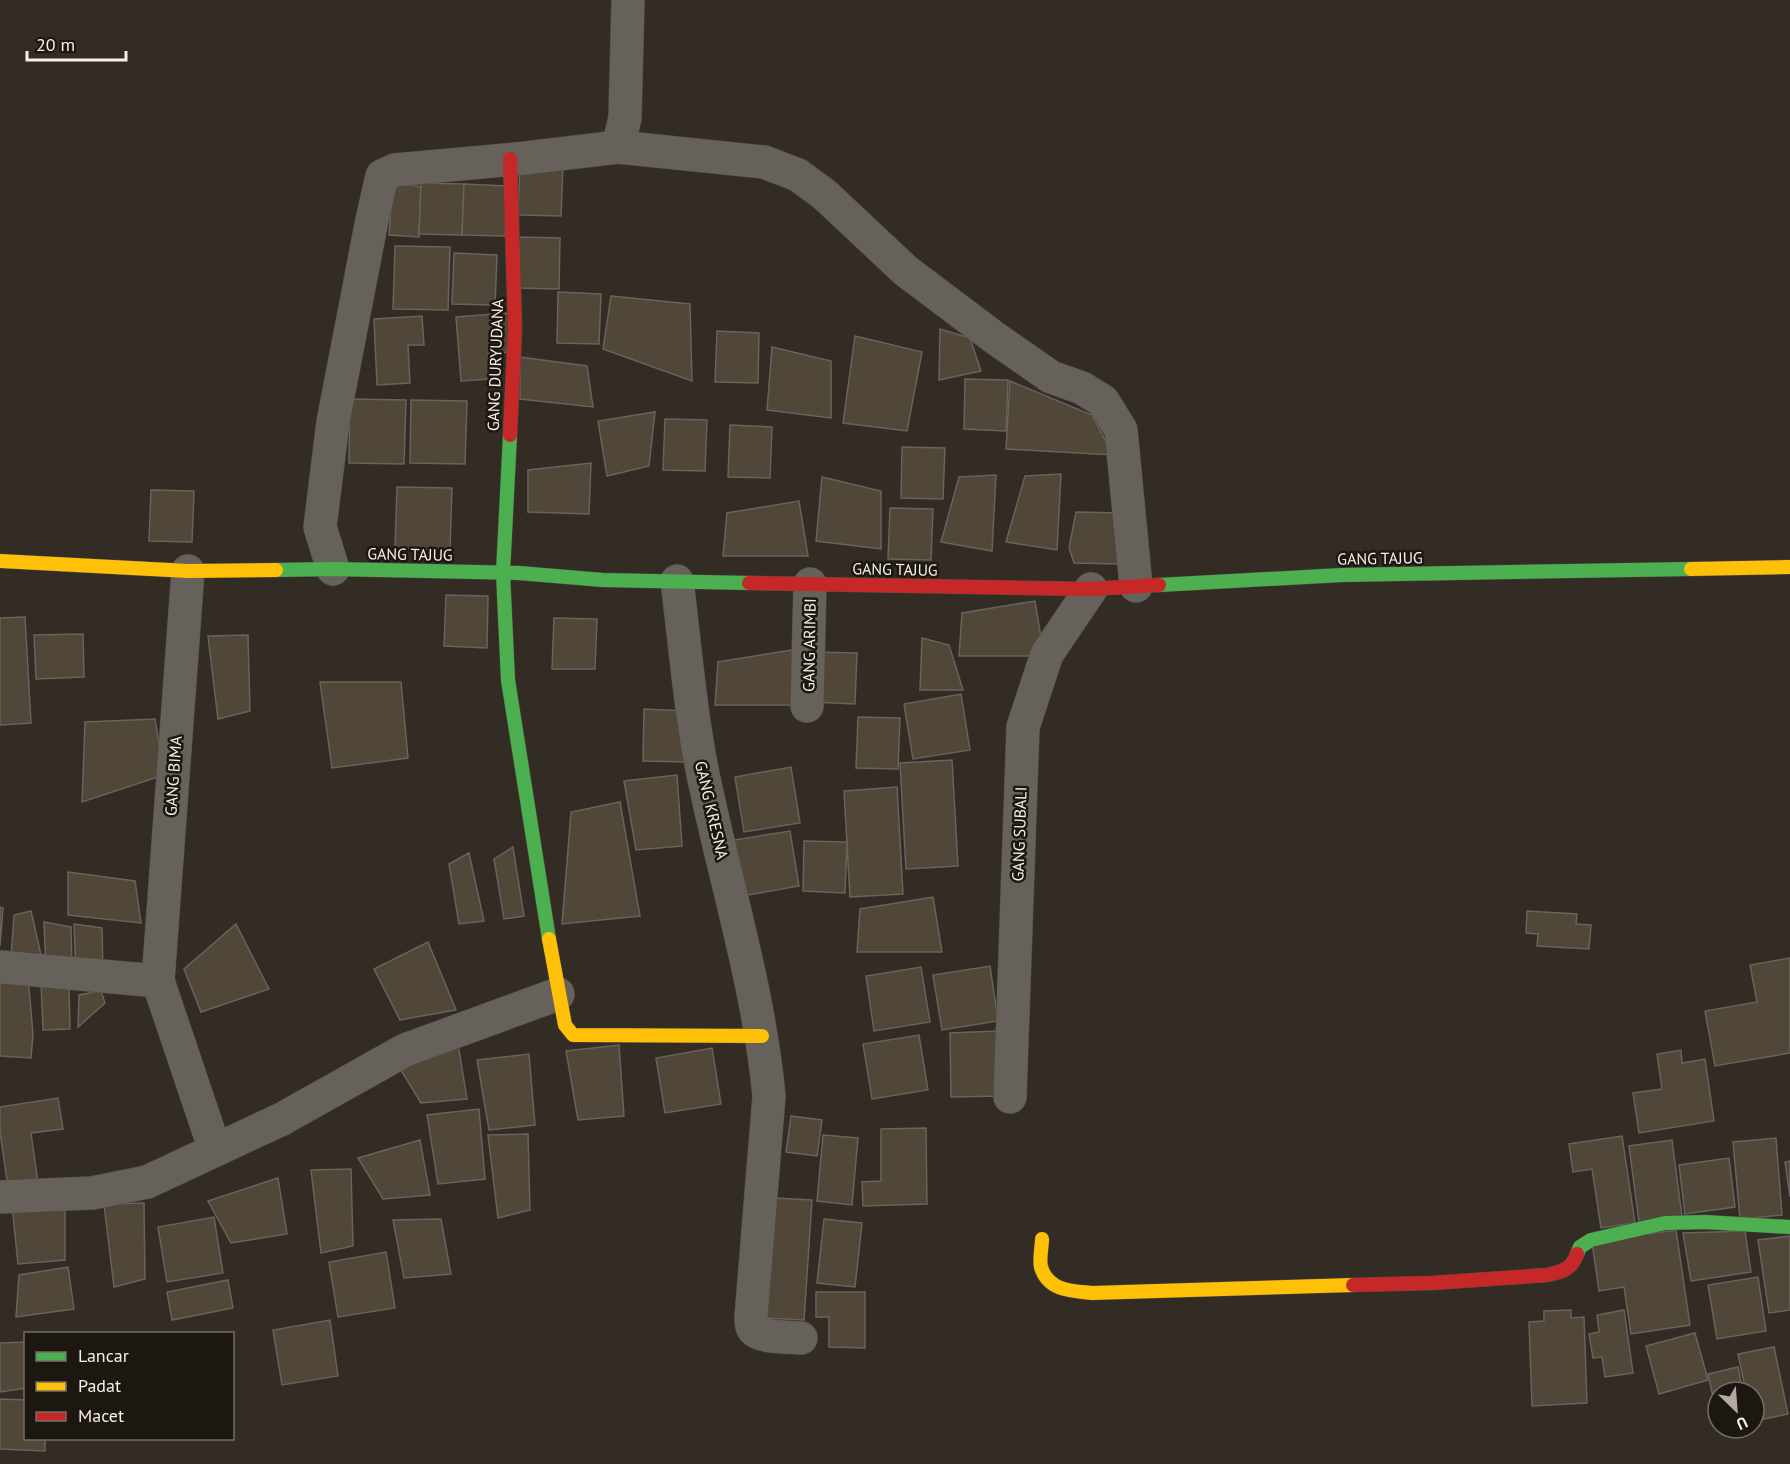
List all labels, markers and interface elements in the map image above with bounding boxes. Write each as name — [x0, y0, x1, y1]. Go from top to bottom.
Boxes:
scale bar — [27, 24, 126, 62]
text: 20 m — [36, 33, 75, 56]
street label: GANG DURYUDANA — [483, 298, 507, 431]
street label: GANG TAJUG — [367, 543, 453, 565]
street label: GANG TAJUG — [1337, 547, 1423, 569]
street label: GANG TAJUG — [852, 558, 938, 580]
street label: GANG ARIMBI — [798, 598, 820, 692]
street label: GANG BIMA — [160, 735, 186, 817]
street label: GANG KRESNA — [691, 759, 733, 862]
street label: GANG SUBALI — [1007, 786, 1031, 882]
legend — [24, 1332, 234, 1440]
text: Lancar — [78, 1344, 129, 1367]
text: Padat — [78, 1374, 121, 1397]
north arrow — [1706, 1380, 1766, 1440]
text: Macet — [78, 1404, 124, 1427]
text: U — [1734, 1412, 1751, 1435]

